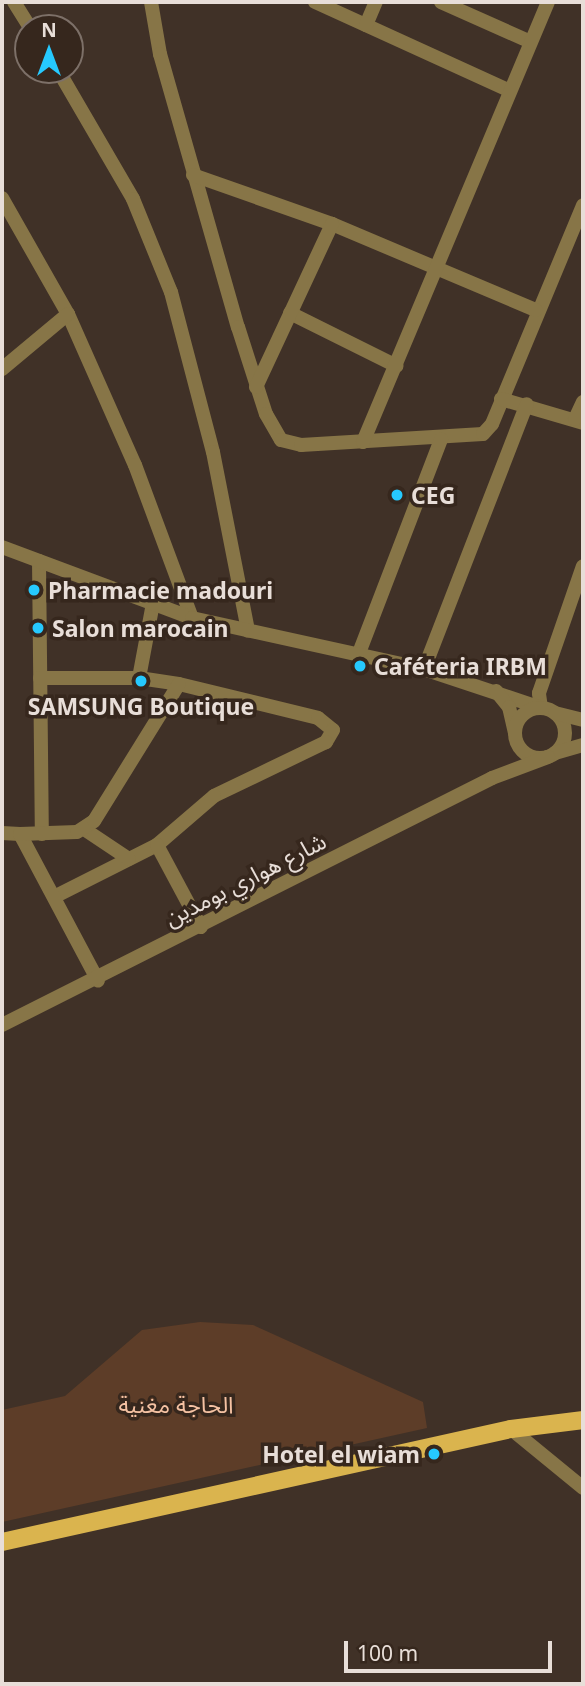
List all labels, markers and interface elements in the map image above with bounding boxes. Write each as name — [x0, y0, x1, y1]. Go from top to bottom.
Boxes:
north arrow — [14, 14, 84, 84]
text: N — [41, 17, 57, 43]
place label: CEG — [411, 481, 455, 509]
marker: CEG — [389, 487, 405, 503]
place label: Pharmacie madouri — [48, 576, 273, 604]
marker: Pharmacie madouri — [26, 582, 42, 598]
place label: Salon marocain — [52, 614, 228, 642]
marker: Salon marocain — [30, 620, 46, 636]
place label: Caféteria IRBM — [374, 652, 547, 680]
marker: Caféteria IRBM — [352, 658, 368, 674]
marker: SAMSUNG Boutique — [133, 673, 149, 689]
place label: SAMSUNG Boutique — [28, 692, 254, 720]
street label: شارع هواري بومدين — [160, 826, 330, 932]
park label: الحاجة مغنية — [118, 1390, 234, 1418]
place label: Hotel el wiam — [262, 1440, 420, 1468]
marker: Hotel el wiam — [426, 1446, 442, 1462]
scale bar — [347, 1626, 555, 1670]
text: 100 m — [357, 1639, 418, 1667]

